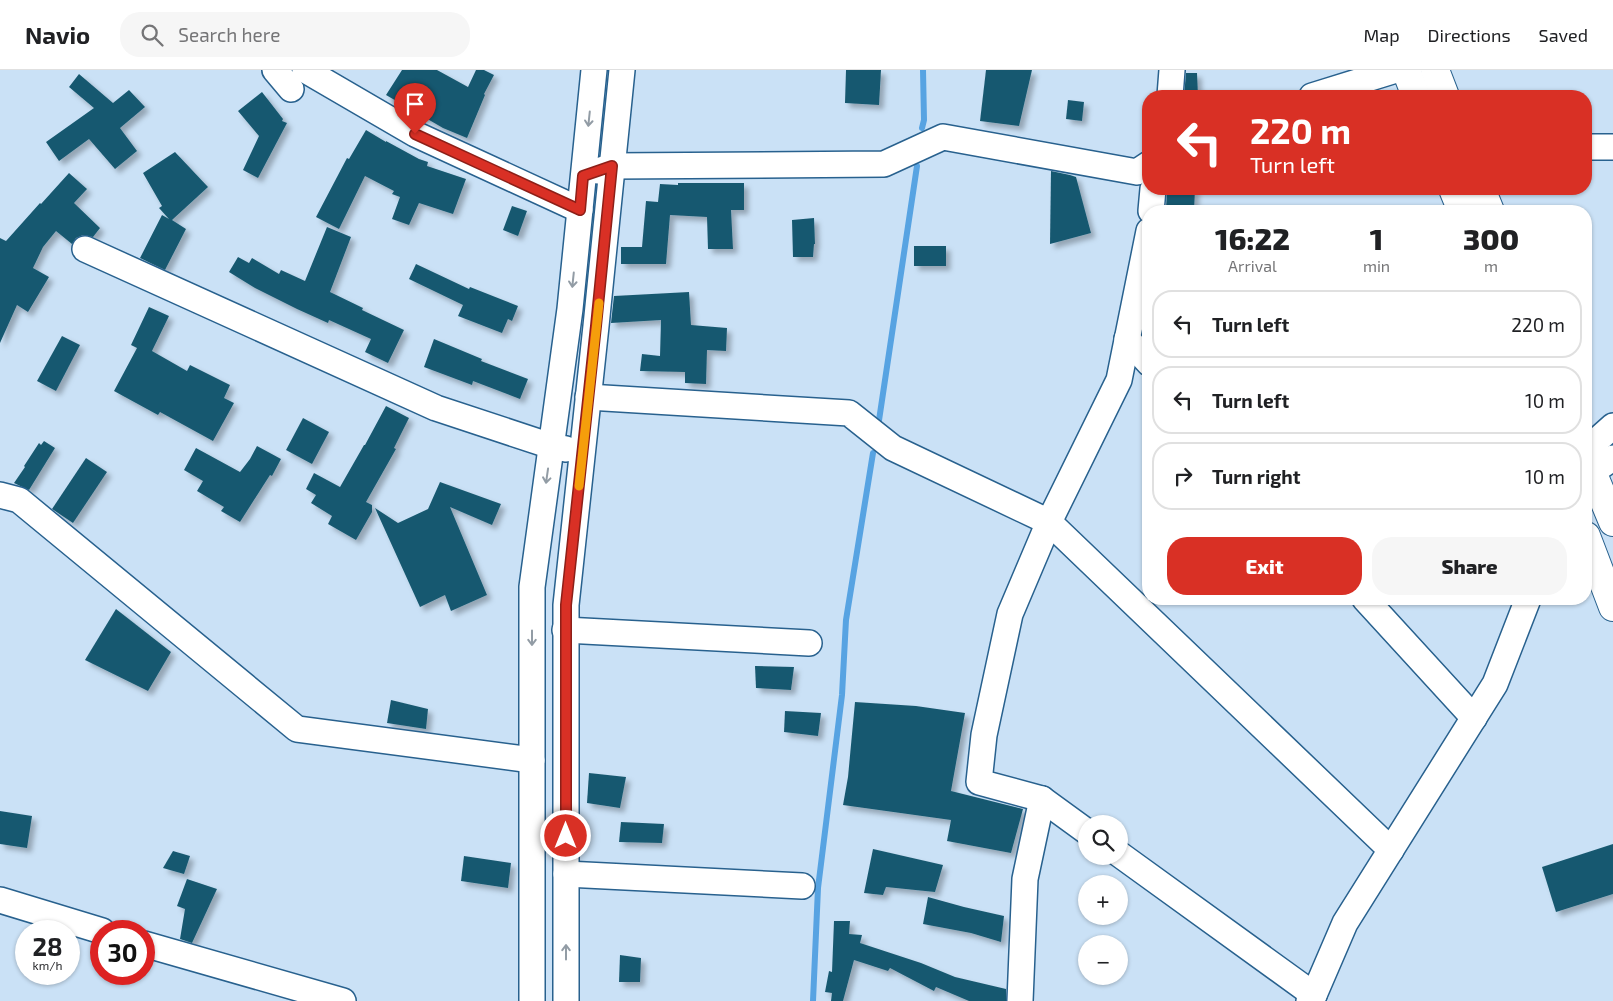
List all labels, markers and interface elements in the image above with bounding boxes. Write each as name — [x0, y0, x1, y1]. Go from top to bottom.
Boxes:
search box — [120, 12, 470, 57]
text: Navio — [25, 20, 90, 49]
icon: search — [138, 21, 166, 49]
text: Search here — [178, 23, 280, 46]
text: Map — [1363, 24, 1400, 46]
text: Directions — [1428, 24, 1511, 46]
text: Saved — [1539, 24, 1588, 46]
pin — [394, 83, 436, 134]
icon: arrive — [401, 90, 429, 118]
text: 220 m — [1250, 109, 1351, 151]
one-way arrow — [584, 110, 594, 126]
icon: left — [1167, 110, 1232, 175]
text: Turn left — [1250, 151, 1335, 177]
text: 16:22 — [1215, 220, 1290, 256]
text: 1 — [1370, 220, 1383, 256]
text: 300 — [1463, 220, 1519, 256]
text: Arrival — [1228, 256, 1277, 275]
text: min — [1363, 256, 1390, 275]
text: m — [1484, 256, 1498, 275]
one-way arrow — [568, 272, 577, 288]
icon: left — [1169, 310, 1197, 338]
text: Turn left — [1212, 313, 1289, 336]
text: 220 m — [1511, 313, 1565, 336]
icon: left — [1169, 386, 1197, 414]
text: Turn left — [1212, 389, 1289, 412]
text: 10 m — [1525, 389, 1565, 412]
icon: right — [1169, 462, 1197, 490]
text: Turn right — [1212, 465, 1300, 488]
text: 10 m — [1525, 465, 1565, 488]
one-way arrow — [542, 468, 552, 484]
button: Exit — [1167, 537, 1362, 595]
button: Share — [1372, 537, 1567, 595]
one-way arrow — [527, 629, 537, 645]
position arrow — [539, 809, 591, 861]
map controls — [1078, 815, 1128, 985]
button: search — [1078, 815, 1128, 865]
button: + — [1078, 875, 1128, 925]
speed limit sign: 30 — [90, 920, 155, 985]
text: 28 — [32, 931, 63, 961]
button: − — [1078, 935, 1128, 985]
one-way arrow — [561, 945, 571, 961]
text: km/h — [33, 958, 62, 972]

